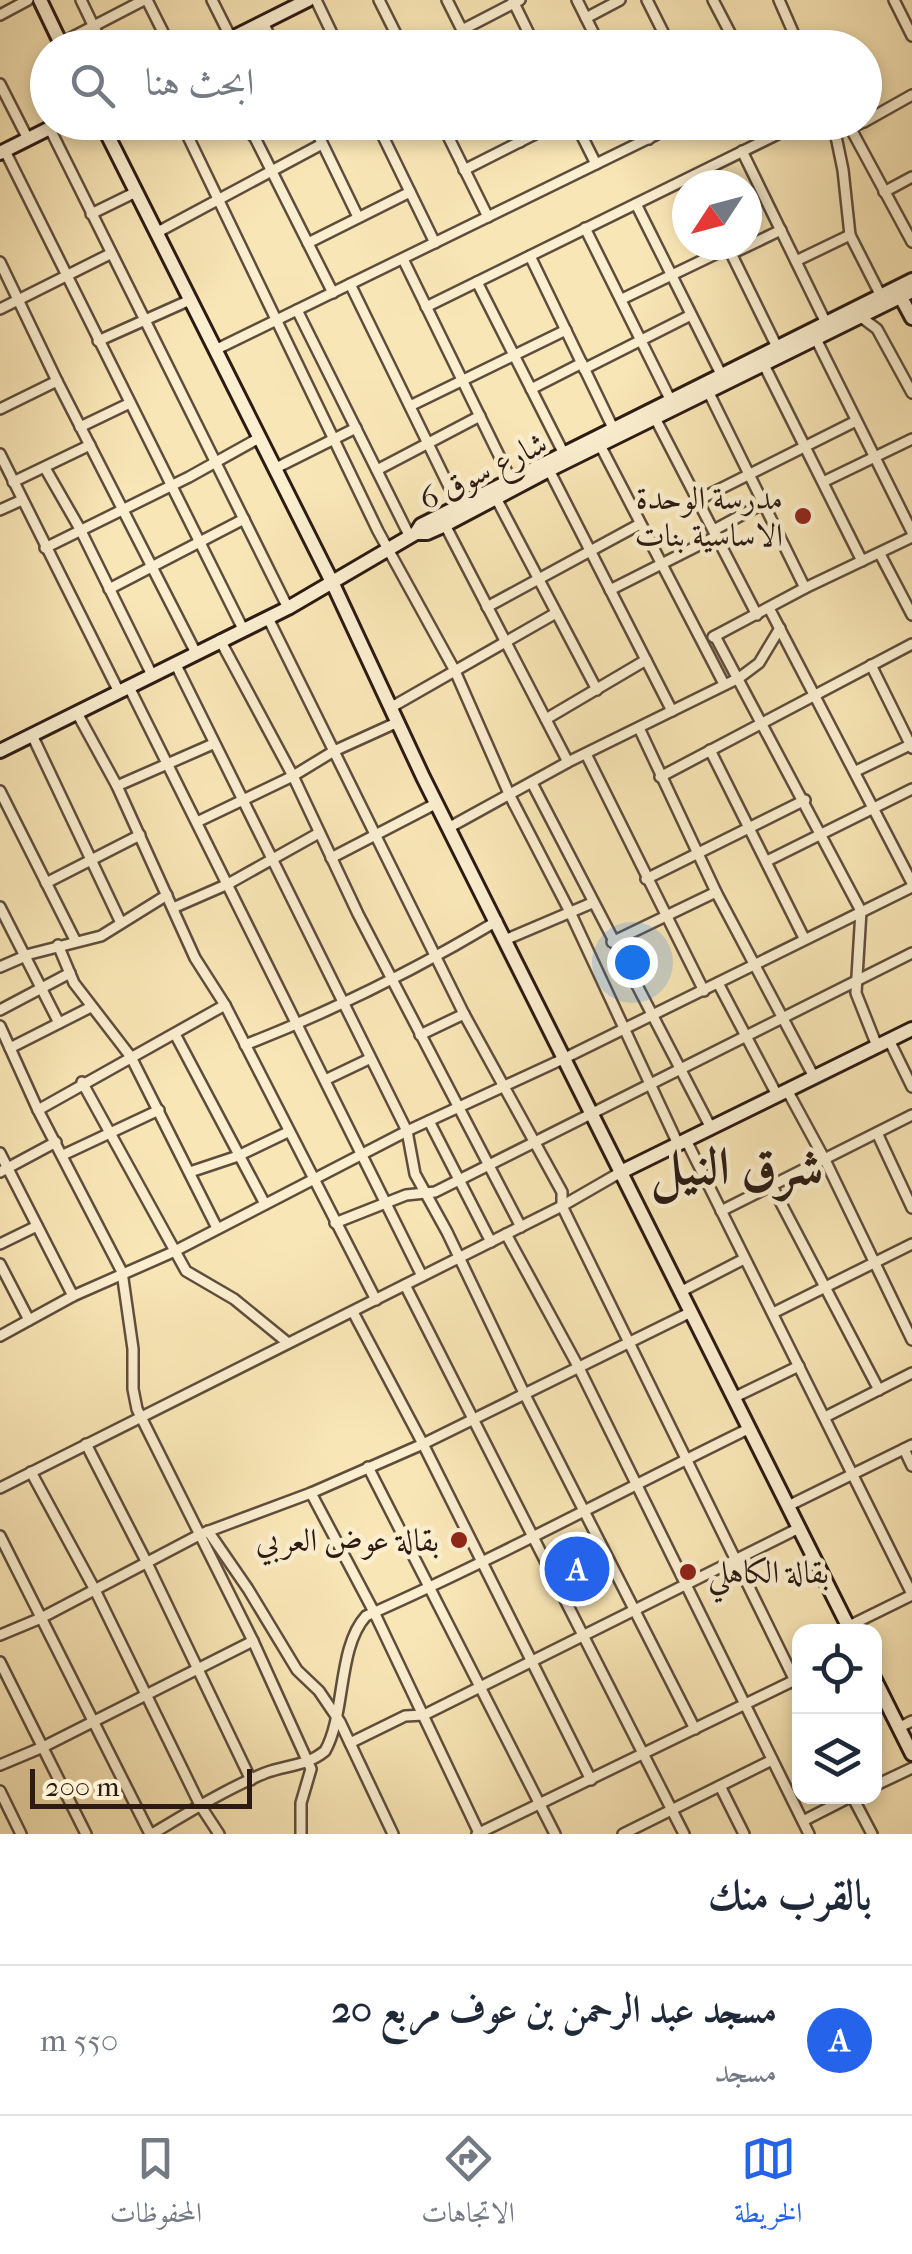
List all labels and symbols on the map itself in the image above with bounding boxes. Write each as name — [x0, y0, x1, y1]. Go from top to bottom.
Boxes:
north arrow — [672, 170, 762, 260]
street label: شارع سوق 6 — [413, 424, 557, 525]
place label: مدرسة الوحدة الاساسية بنات — [635, 480, 783, 554]
marker: مدرسة الوحدة الاساسية بنات — [792, 505, 814, 527]
your location — [607, 937, 658, 988]
district label: شرق النيل — [651, 1137, 823, 1204]
place label: بقالة عوض العربي — [256, 1522, 439, 1566]
marker: بقالة عوض العربي — [448, 1529, 470, 1551]
pin: A — [544, 1532, 610, 1606]
place label: بقالة الكاهلي — [708, 1554, 829, 1603]
marker: بقالة الكاهلي — [677, 1561, 699, 1583]
scale bar — [30, 1764, 252, 1808]

